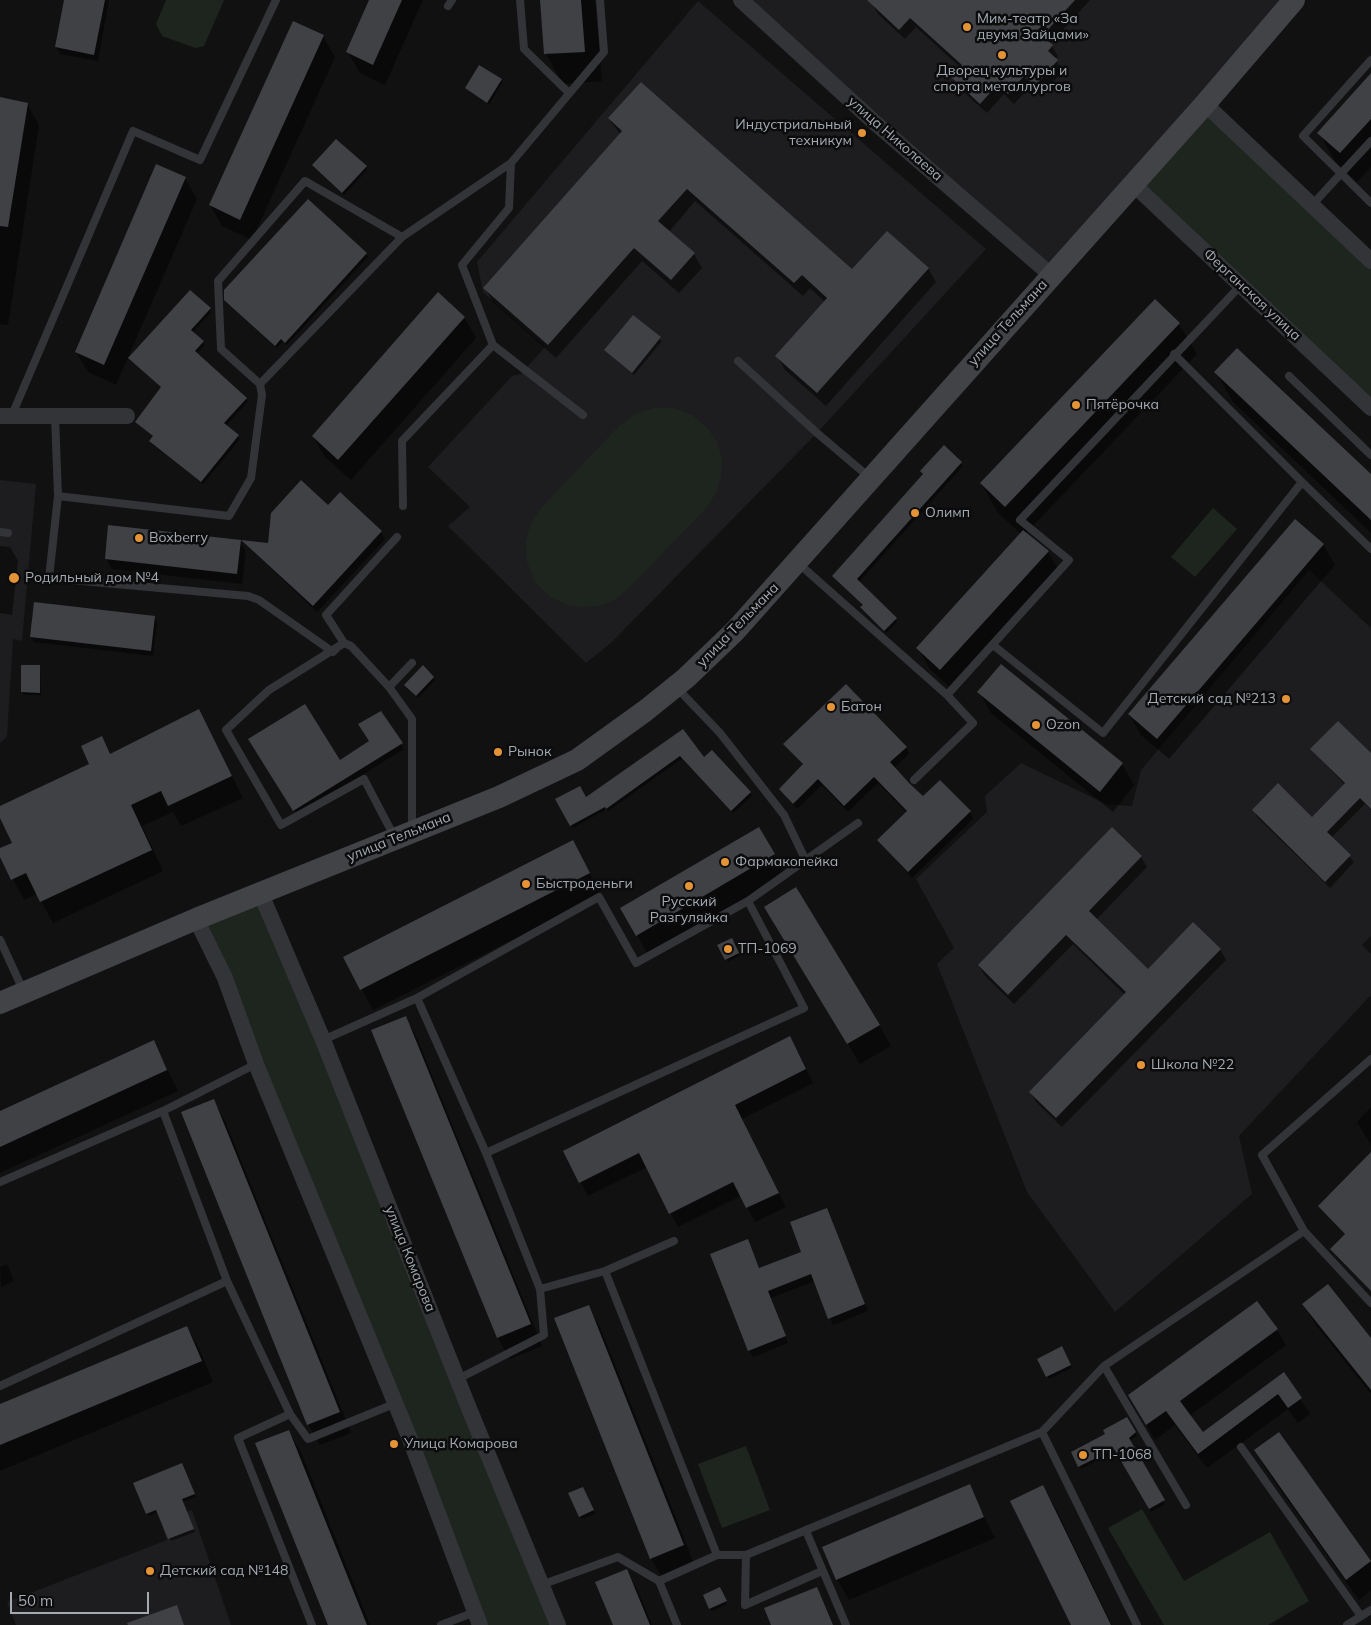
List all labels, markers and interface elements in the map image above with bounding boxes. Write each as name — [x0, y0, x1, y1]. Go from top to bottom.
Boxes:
place label: Мим-театр «За двумя Зайцами» — [977, 11, 1089, 44]
marker: Мим-театр «За двумя Зайцами» — [961, 21, 973, 33]
marker: Дворец культуры и спорта металлургов — [996, 49, 1008, 61]
place label: Дворец культуры и спорта металлургов — [933, 63, 1071, 95]
street label: улица Николаева — [844, 93, 946, 185]
place label: Индустриальный техникум — [735, 117, 852, 150]
marker: Индустриальный техникум — [856, 127, 868, 139]
street label: Ферганская улица — [1200, 246, 1304, 344]
street label: улица Тельмана — [965, 276, 1051, 370]
place label: Пятёрочка — [1086, 397, 1159, 413]
marker: Пятёрочка — [1070, 399, 1082, 411]
place label: Олимп — [925, 505, 970, 521]
marker: Олимп — [909, 507, 921, 519]
place label: Boxberry — [149, 530, 208, 546]
marker: Boxberry — [133, 532, 145, 544]
place label: Родильный дом №4 — [25, 570, 159, 586]
marker: Родильный дом №4 — [7, 571, 21, 585]
street label: улица Тельмана — [694, 579, 782, 671]
place label: Детский сад №213 — [1148, 691, 1276, 707]
marker: Детский сад №213 — [1280, 693, 1292, 705]
place label: Батон — [841, 699, 882, 715]
marker: Батон — [825, 701, 837, 713]
place label: Ozon — [1046, 717, 1080, 733]
marker: Ozon — [1030, 719, 1042, 731]
place label: Рынок — [508, 744, 551, 760]
marker: Рынок — [492, 746, 504, 758]
street label: улица Тельмана — [345, 809, 453, 865]
place label: Фармакопейка — [735, 854, 838, 870]
marker: Фармакопейка — [719, 856, 731, 868]
place label: Быстроденьги — [536, 876, 633, 892]
marker: Быстроденьги — [520, 878, 532, 890]
marker: Русский Разгуляйка — [683, 880, 695, 892]
place label: Русский Разгуляйка — [650, 894, 728, 926]
place label: ТП-1069 — [738, 941, 797, 957]
marker: ТП-1069 — [722, 943, 734, 955]
place label: Школа №22 — [1151, 1057, 1234, 1073]
marker: Школа №22 — [1135, 1059, 1147, 1071]
street label: улица Комарова — [381, 1204, 439, 1314]
place label: Улица Комарова — [404, 1436, 518, 1452]
marker: Улица Комарова — [388, 1438, 400, 1450]
place label: ТП-1068 — [1093, 1447, 1152, 1463]
marker: ТП-1068 — [1077, 1449, 1089, 1461]
place label: Детский сад №148 — [160, 1563, 288, 1579]
marker: Детский сад №148 — [144, 1565, 156, 1577]
scale bar — [12, 1582, 151, 1614]
text: 50 m — [18, 1591, 53, 1610]

